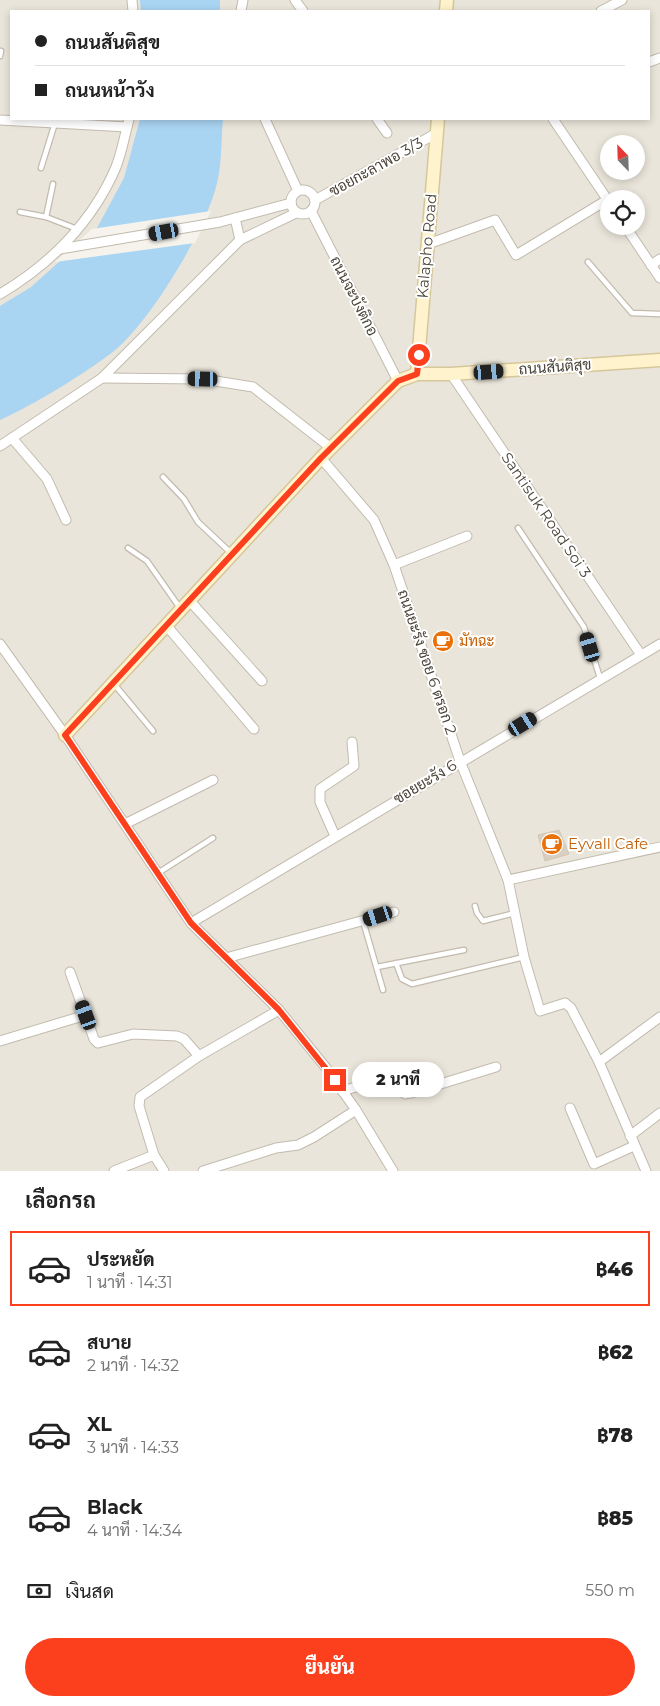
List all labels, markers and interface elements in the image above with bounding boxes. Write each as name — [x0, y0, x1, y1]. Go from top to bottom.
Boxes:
text: ถนนสันติสุข — [65, 31, 160, 54]
text: ถนนหน้าวัง — [65, 79, 155, 102]
street label: ซอยกะลาพอ 3/3 — [325, 133, 426, 200]
north arrow — [600, 135, 645, 180]
map controls — [600, 135, 645, 235]
button: locate — [600, 190, 645, 235]
street label: Kalapho Road — [412, 193, 441, 299]
car — [147, 222, 180, 242]
street label: ถนนจะบังติกอ — [326, 253, 383, 339]
route start — [408, 344, 430, 366]
street label: ถนนสันติสุข — [518, 354, 592, 381]
car — [473, 363, 504, 381]
car — [187, 371, 218, 387]
street label: Santisuk Road Soi 3 — [497, 449, 595, 581]
street label: ถนนยะรัง ซอย 6 ตรอก 2 — [394, 587, 461, 737]
cafe icon: มัทฉะ — [431, 629, 455, 653]
car — [578, 630, 601, 664]
place label: มัทฉะ — [459, 631, 495, 650]
car — [506, 710, 539, 738]
street label: ซอยยะรัง 6 — [390, 755, 460, 808]
cafe icon: Eyvall Cafe — [540, 832, 564, 856]
place label: Eyvall Cafe — [568, 834, 648, 853]
car — [361, 904, 394, 928]
car — [73, 998, 98, 1032]
callout: 2 นาที — [352, 1062, 445, 1098]
route end — [324, 1069, 346, 1091]
text: 2 นาที — [376, 1070, 420, 1089]
text: เลือกรถ — [25, 1187, 96, 1214]
icon: car — [27, 1246, 72, 1291]
text: ประหยัด — [87, 1248, 155, 1271]
text: ฿46 — [596, 1258, 633, 1281]
text: 1 นาที · 14:31 — [87, 1273, 173, 1292]
icon: car — [27, 1329, 72, 1374]
text: สบาย — [87, 1331, 132, 1354]
text: ฿62 — [598, 1341, 633, 1364]
text: 2 นาที · 14:32 — [87, 1356, 179, 1375]
icon: car — [27, 1412, 72, 1457]
text: XL — [87, 1413, 112, 1436]
text: ฿78 — [597, 1424, 633, 1447]
text: 3 นาที · 14:33 — [87, 1438, 179, 1457]
icon: car — [27, 1495, 72, 1540]
text: Black — [87, 1496, 143, 1519]
text: ฿85 — [597, 1507, 633, 1530]
text: 4 นาที · 14:34 — [87, 1521, 182, 1540]
icon: cash — [25, 1577, 53, 1605]
text: เงินสด — [65, 1580, 114, 1603]
text: 550 m — [585, 1581, 635, 1600]
button: ยืนยัน — [25, 1638, 635, 1696]

